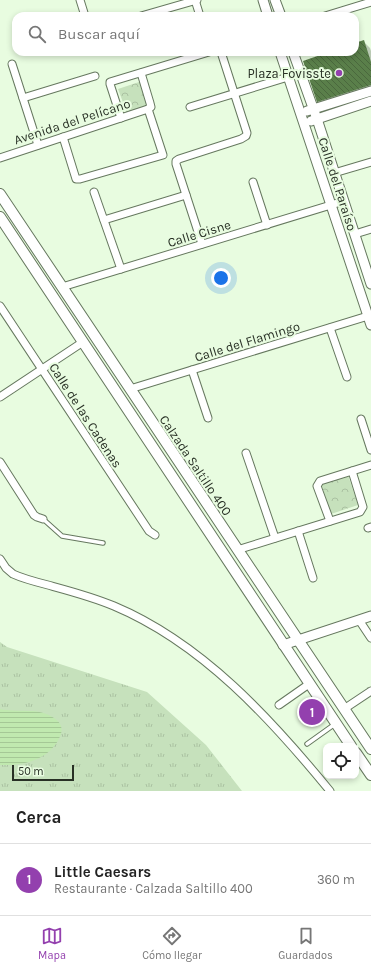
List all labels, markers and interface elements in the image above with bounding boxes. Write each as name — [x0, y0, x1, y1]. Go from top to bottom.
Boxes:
search box — [12, 12, 359, 56]
icon: search — [26, 23, 48, 45]
text: Buscar aquí — [58, 25, 140, 43]
place label: Plaza Fovisste — [247, 66, 331, 81]
marker: Plaza Fovisste — [334, 68, 344, 78]
street label: Avenida del Pelícano — [12, 96, 132, 147]
street label: Calle del Paraíso — [315, 136, 360, 233]
street label: Calle Cisne — [166, 217, 233, 250]
your location — [211, 268, 231, 288]
street label: Calle del Flamingo — [193, 318, 302, 365]
street label: Calle de las Cadenas — [46, 360, 125, 471]
street label: Calzada Saltillo 400 — [156, 412, 235, 518]
pin: 1 — [299, 697, 325, 727]
map controls — [323, 743, 359, 779]
button: locate — [323, 743, 359, 779]
scale bar — [12, 763, 74, 782]
text: 50 m — [18, 765, 44, 778]
text: Cerca — [16, 807, 61, 827]
text: Little Caesars — [54, 863, 151, 881]
text: 1 — [27, 872, 31, 887]
text: 360 m — [317, 872, 355, 887]
text: Restaurante · Calzada Saltillo 400 — [54, 881, 253, 896]
tab: Mapa — [38, 925, 66, 962]
tab: Cómo llegar — [142, 925, 202, 962]
tab: Guardados — [278, 925, 333, 962]

